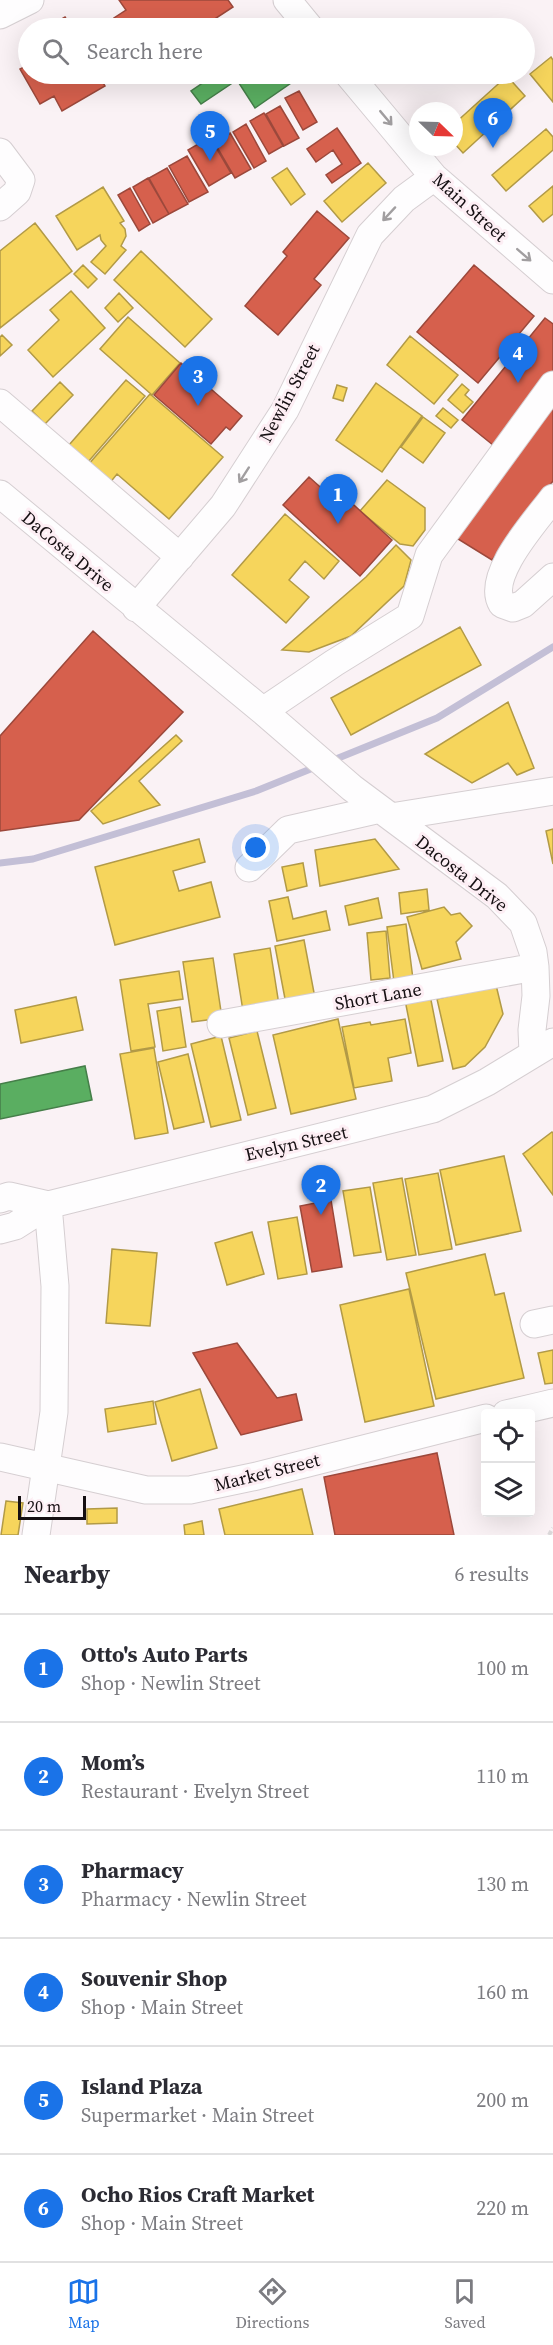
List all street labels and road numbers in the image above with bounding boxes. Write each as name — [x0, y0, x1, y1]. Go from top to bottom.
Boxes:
street label: Main Street — [427, 167, 513, 247]
street label: Newlin Street — [253, 339, 325, 446]
street label: DaCosta Drive — [17, 505, 119, 597]
street label: Dacosta Drive — [411, 829, 513, 917]
street label: Short Lane — [333, 976, 423, 1016]
street label: Evelyn Street — [242, 1119, 350, 1167]
street label: Market Street — [212, 1447, 322, 1497]

